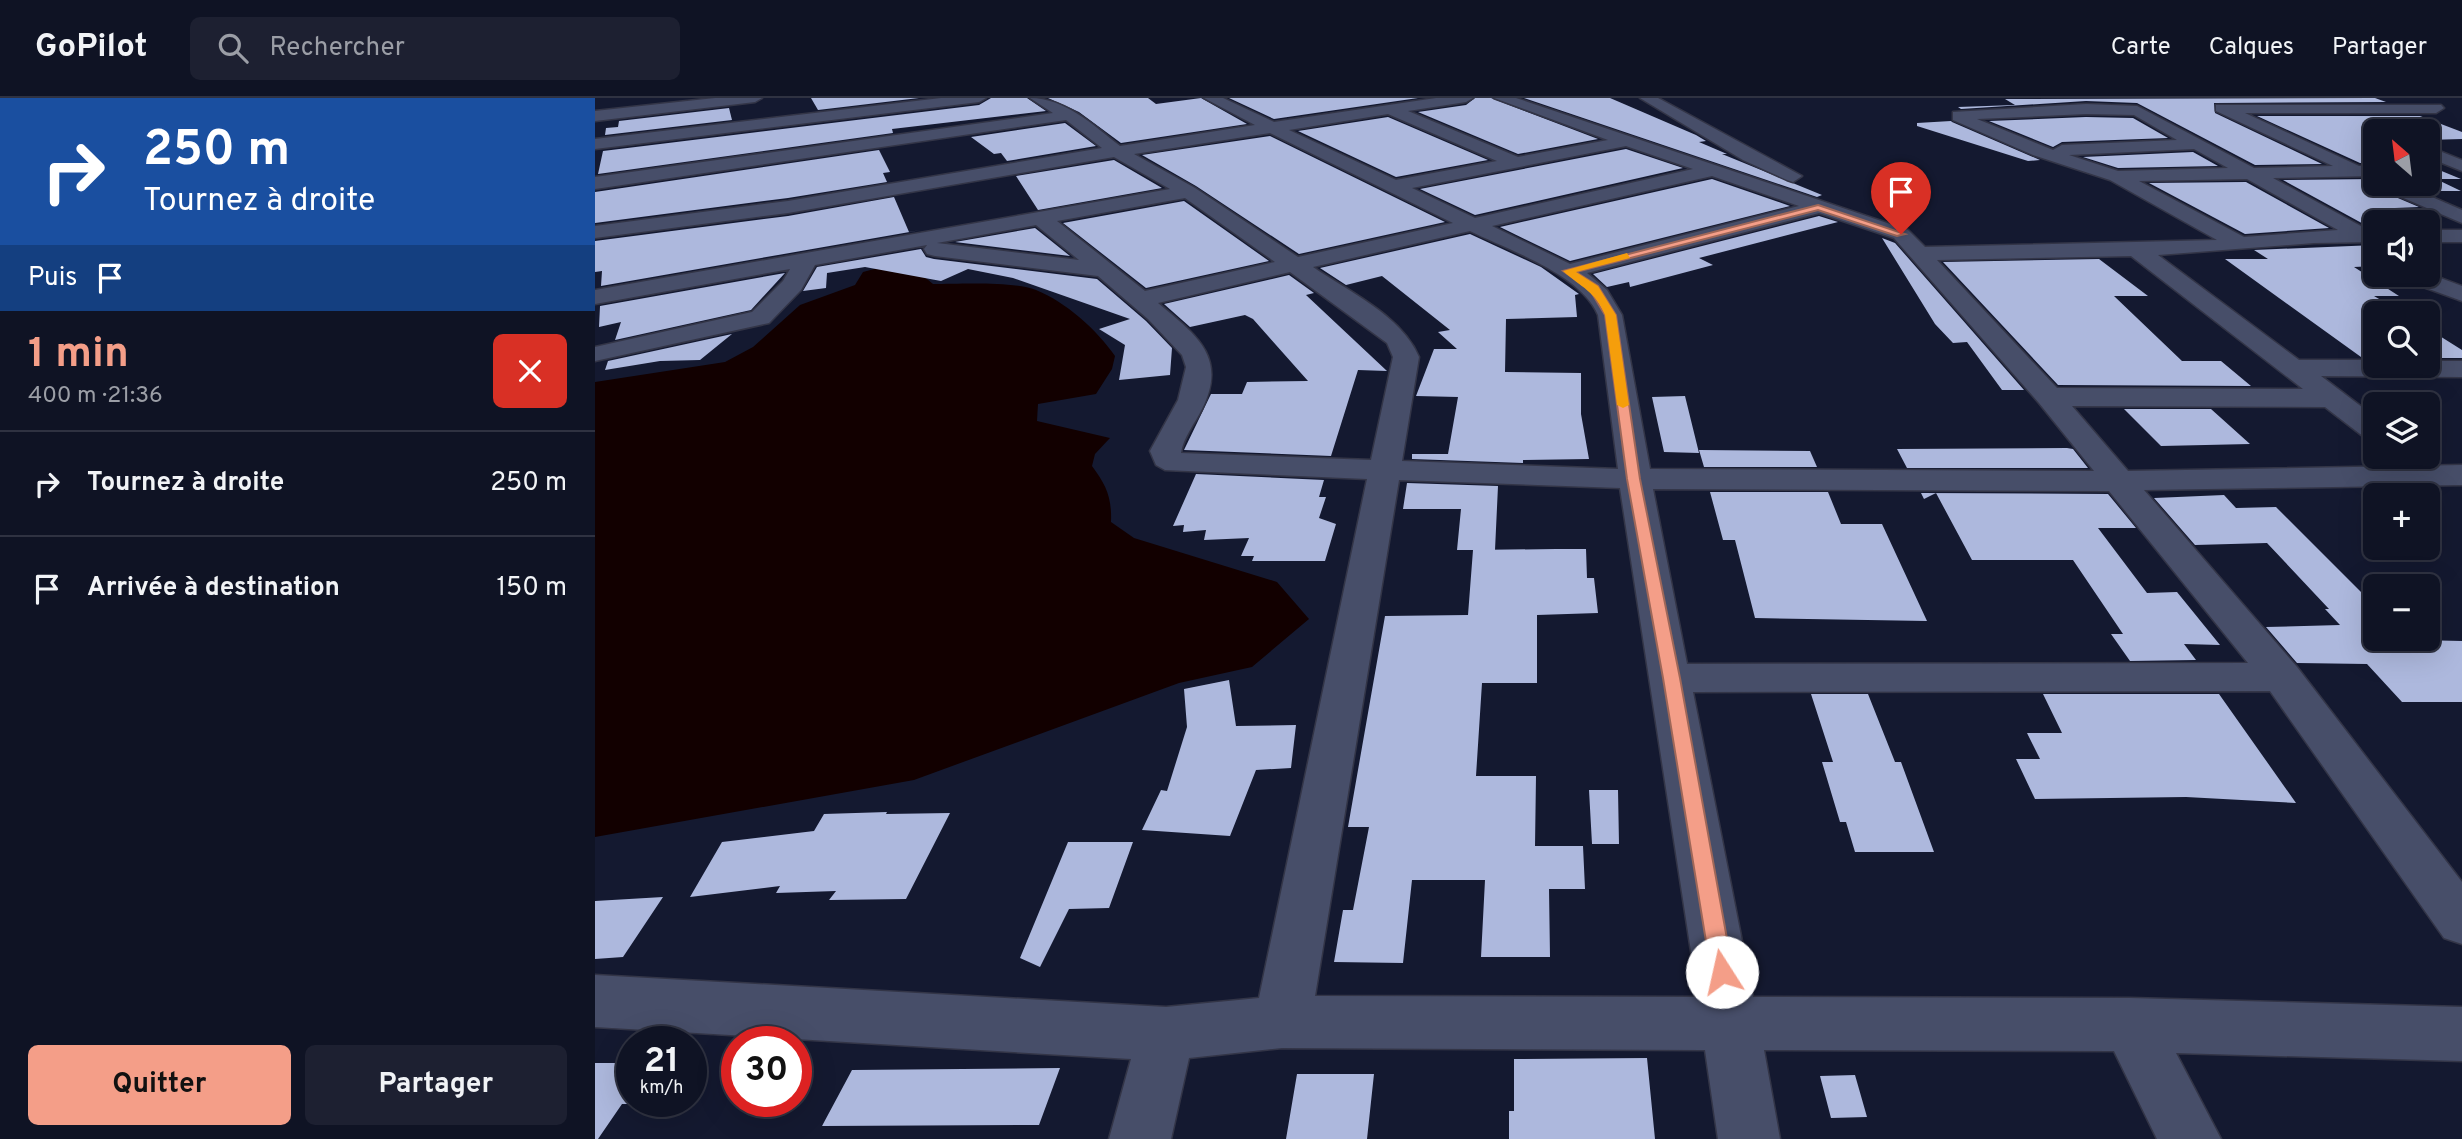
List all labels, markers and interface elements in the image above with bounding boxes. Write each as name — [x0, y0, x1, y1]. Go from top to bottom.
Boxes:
search box — [190, 17, 680, 80]
text: GoPilot — [35, 27, 148, 69]
icon: search — [214, 29, 252, 67]
text: Rechercher — [270, 32, 405, 65]
text: Carte — [2111, 33, 2171, 63]
text: Calques — [2209, 33, 2294, 63]
text: Partager — [2332, 33, 2427, 63]
north arrow — [2363, 119, 2439, 196]
map controls — [2363, 119, 2440, 651]
text: 250 m — [143, 121, 290, 183]
icon: right — [28, 126, 119, 217]
pin — [1871, 162, 1931, 234]
icon: arrive — [1882, 173, 1920, 211]
text: Tournez à droite — [143, 182, 375, 222]
button: sound — [2363, 210, 2440, 287]
icon: arrive — [91, 259, 129, 297]
text: Puis — [28, 262, 77, 295]
button: search — [2363, 301, 2440, 378]
text: 1 min — [28, 329, 129, 382]
button: close — [493, 334, 567, 408]
text: 400 m · 21:36 — [28, 382, 163, 411]
button: layers — [2363, 392, 2440, 469]
icon: right — [28, 465, 66, 503]
text: Tournez à droite — [87, 467, 284, 500]
text: 250 m — [490, 467, 567, 500]
button: + — [2363, 483, 2440, 560]
icon: arrive — [28, 570, 66, 608]
text: Arrivée à destination — [87, 572, 340, 605]
text: 150 m — [496, 572, 567, 605]
button: − — [2363, 574, 2440, 651]
position arrow — [1685, 935, 1759, 1009]
speed limit sign: 30 — [721, 1026, 812, 1117]
text: 21 — [644, 1040, 679, 1084]
button: Quitter — [28, 1045, 291, 1125]
button: Partager — [305, 1045, 567, 1125]
text: km/h — [640, 1077, 683, 1100]

